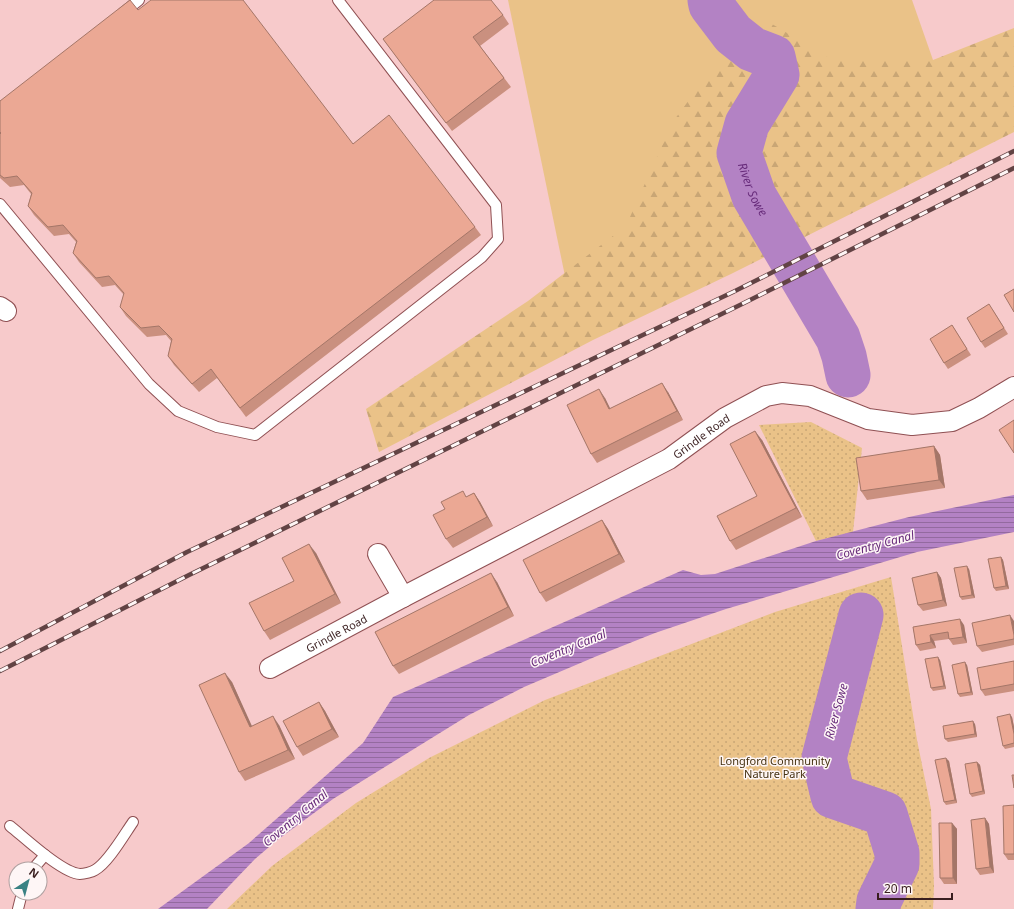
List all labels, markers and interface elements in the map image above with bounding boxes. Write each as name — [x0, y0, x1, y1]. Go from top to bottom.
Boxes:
water label: River Sowe — [734, 160, 772, 219]
street label: Grindle Road — [669, 410, 732, 462]
water label: Coventry Canal — [834, 526, 917, 564]
street label: Grindle Road — [303, 610, 369, 655]
water label: Coventry Canal — [528, 625, 609, 671]
water label: River Sowe — [820, 681, 852, 741]
park label: Longford Community Nature Park — [720, 753, 831, 781]
water label: Coventry Canal — [259, 785, 332, 850]
north arrow — [8, 861, 48, 901]
text: N — [26, 864, 42, 881]
scale bar — [878, 875, 952, 901]
text: 20 m — [884, 880, 912, 897]

